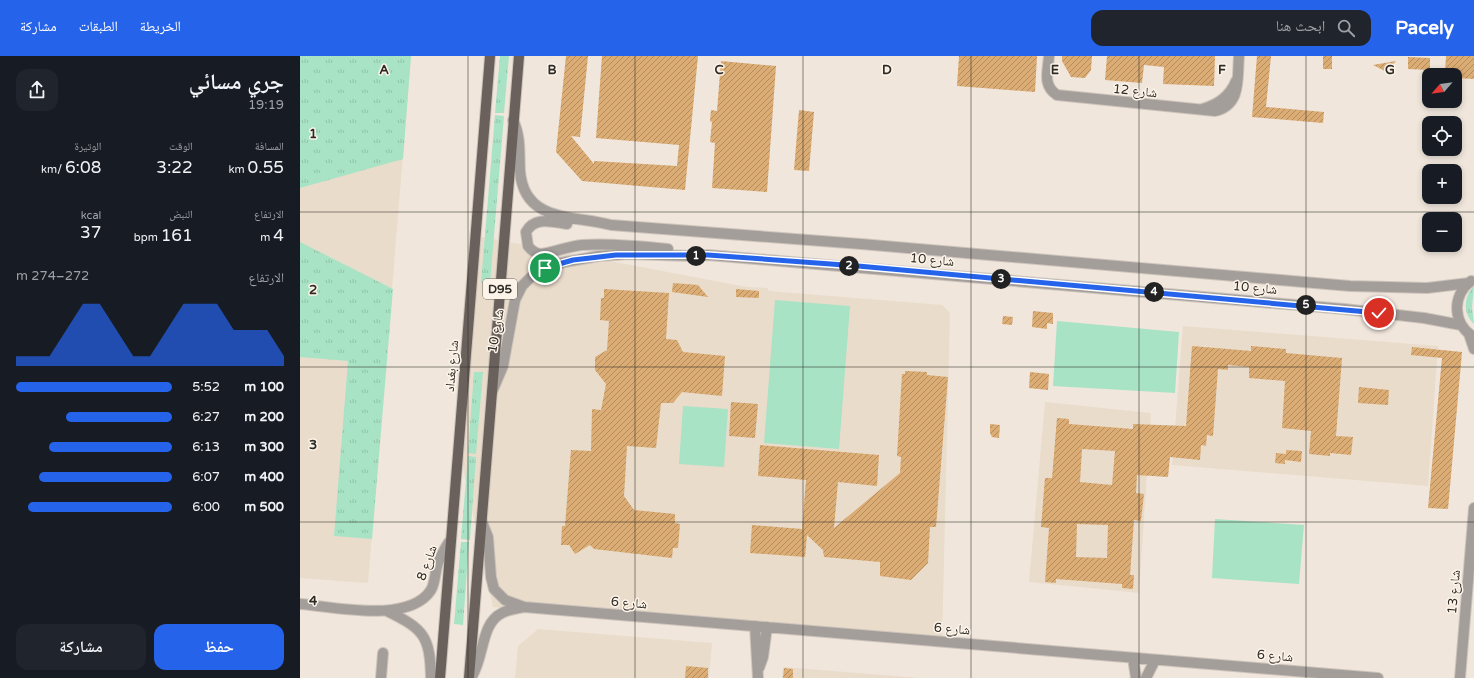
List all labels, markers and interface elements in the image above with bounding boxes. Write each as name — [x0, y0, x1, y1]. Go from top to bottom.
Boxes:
search box — [1091, 10, 1371, 46]
text: ابحث هنا — [1276, 17, 1325, 35]
icon: search — [1335, 17, 1357, 39]
text: Pacely — [1395, 17, 1454, 39]
text: مشاركة — [20, 18, 57, 35]
text: الطبقات — [79, 18, 118, 35]
text: الخريطة — [140, 18, 181, 35]
text: A — [379, 62, 389, 78]
text: B — [547, 62, 557, 78]
text: C — [714, 62, 724, 78]
text: D — [882, 62, 892, 78]
text: E — [1051, 62, 1059, 78]
text: F — [1218, 62, 1226, 78]
text: G — [1385, 62, 1395, 78]
north arrow — [1422, 68, 1462, 108]
map controls — [1422, 68, 1462, 252]
button: share — [16, 69, 58, 111]
text: جري مسائي — [189, 69, 284, 95]
street label: شارع 12 — [1112, 81, 1158, 102]
text: 19:19 — [248, 97, 284, 113]
button: locate — [1422, 116, 1462, 156]
text: 1 — [309, 126, 317, 142]
text: الوتيرة — [75, 140, 101, 153]
text: الوقت — [169, 140, 193, 153]
text: المسافة — [255, 140, 284, 153]
text: 6:08 — [65, 157, 101, 178]
text: 3:22 — [156, 157, 193, 178]
text: 0.55 — [248, 157, 284, 178]
text: /km — [41, 163, 65, 176]
text: km — [229, 163, 248, 176]
button: + — [1422, 164, 1462, 204]
text: النبض — [169, 208, 193, 221]
text: الارتفاع — [254, 208, 284, 221]
text: kcal — [81, 209, 101, 222]
button: − — [1422, 212, 1462, 252]
text: 37 — [80, 222, 101, 243]
text: 161 — [161, 225, 193, 246]
text: 4 — [273, 225, 284, 246]
text: bpm — [134, 231, 161, 244]
text: m — [260, 231, 273, 244]
pin: 1 — [686, 246, 706, 266]
text: 1 — [693, 249, 699, 262]
street label: شارع 10 — [909, 250, 955, 271]
pin — [528, 251, 562, 285]
pin: 2 — [839, 256, 859, 276]
icon: arrive — [534, 257, 556, 279]
text: 2 — [846, 259, 852, 272]
text: 272–274 m — [16, 268, 89, 284]
pin: 3 — [991, 269, 1011, 289]
text: الارتفاع — [249, 270, 284, 286]
text: 3 — [998, 272, 1004, 285]
street label: شارع 10 — [1232, 278, 1278, 299]
road number: D95 — [483, 279, 517, 299]
text: 2 — [309, 282, 317, 298]
pin: 4 — [1144, 282, 1164, 302]
text: 4 — [1151, 285, 1157, 298]
pin: 5 — [1296, 295, 1316, 315]
pin — [1362, 296, 1396, 330]
text: 5 — [1303, 298, 1309, 311]
icon: check — [1368, 302, 1390, 324]
street label: شارع 10 — [484, 308, 509, 354]
street label: شارع بغداد — [442, 340, 463, 393]
text: 5:52 — [192, 379, 220, 395]
text: 100 m — [244, 379, 284, 395]
text: 6:27 — [192, 409, 220, 425]
text: 200 m — [244, 409, 284, 425]
text: 3 — [309, 437, 317, 453]
text: 6:13 — [192, 439, 220, 455]
text: 300 m — [244, 439, 284, 455]
text: 6:07 — [192, 469, 220, 485]
text: 400 m — [244, 469, 284, 485]
text: 6:00 — [192, 499, 220, 515]
text: 500 m — [244, 499, 284, 515]
street label: شارع 8 — [413, 543, 442, 583]
street label: شارع 13 — [1444, 569, 1465, 615]
text: 4 — [309, 593, 318, 609]
street label: شارع 6 — [610, 593, 648, 614]
street label: شارع 6 — [933, 619, 971, 640]
button: مشاركة — [16, 624, 146, 670]
button: حفظ — [154, 624, 284, 670]
street label: شارع 6 — [1256, 646, 1294, 667]

